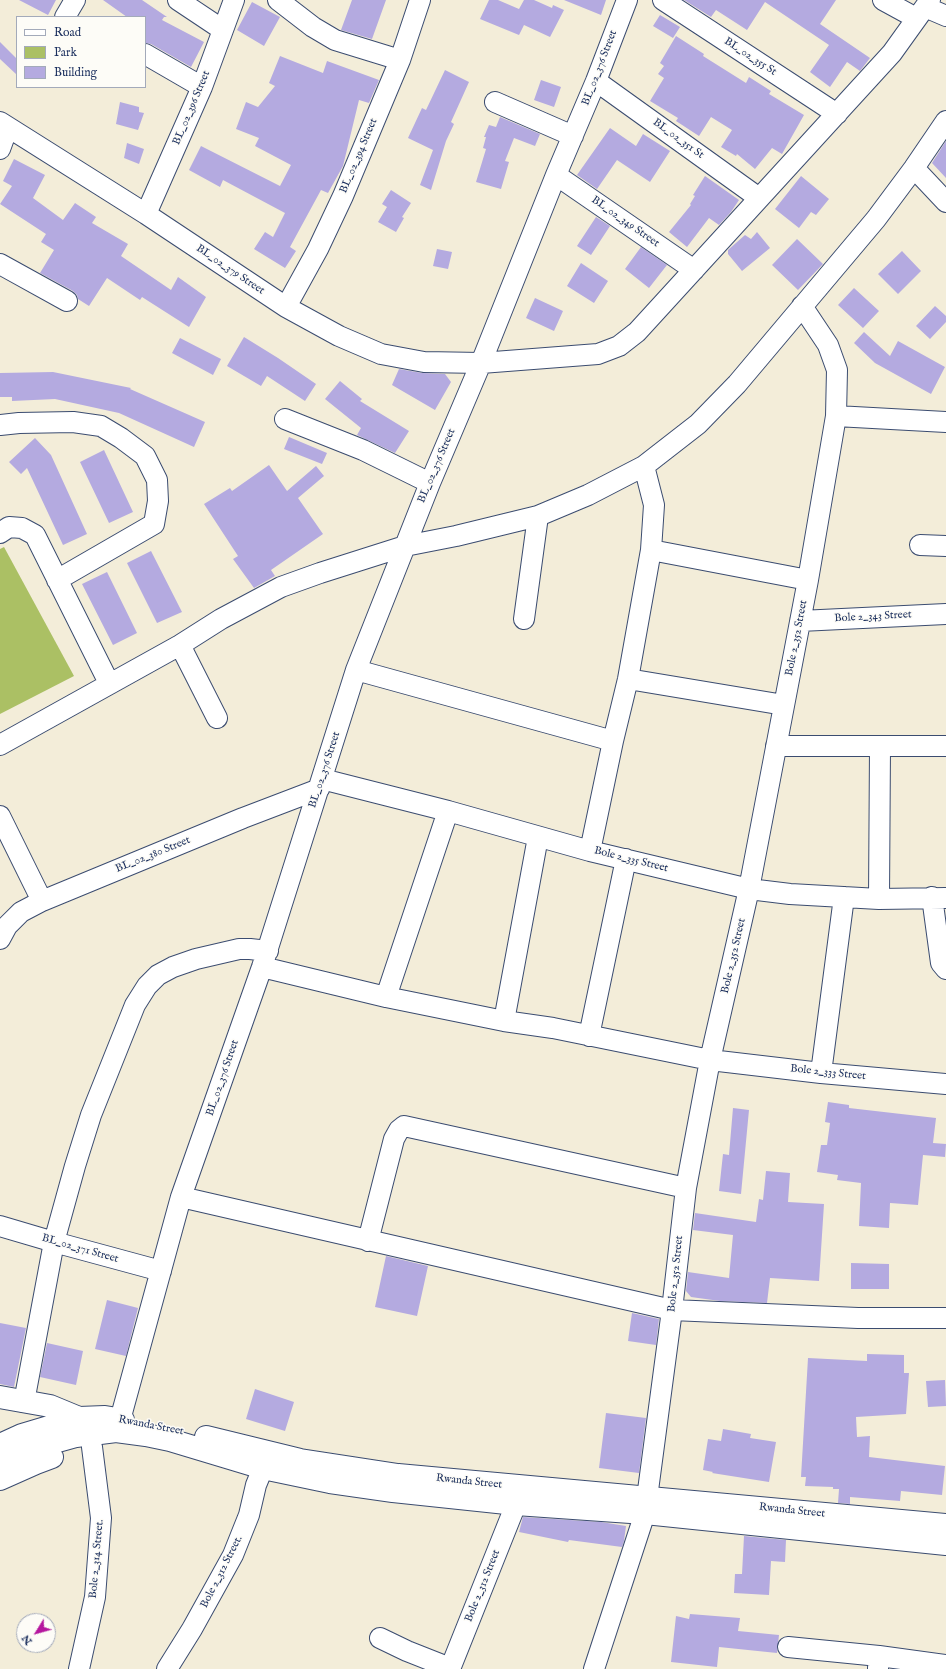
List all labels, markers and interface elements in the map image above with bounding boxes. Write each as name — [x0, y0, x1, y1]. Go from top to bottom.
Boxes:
legend — [16, 16, 146, 88]
text: Road — [54, 25, 81, 40]
street label: BL_02_376 Street — [580, 28, 620, 108]
street label: BL_02_355 St — [721, 35, 779, 79]
text: Park — [54, 45, 77, 60]
text: Building — [54, 65, 97, 80]
street label: BL_02_396 Street — [170, 69, 214, 147]
street label: BL_02_351 St — [650, 116, 706, 162]
street label: BL_02_394 Street — [337, 117, 381, 195]
street label: BL_02_349 Street — [588, 194, 662, 250]
street label: BL_02_379 Street — [193, 242, 267, 298]
street label: BL_02_376 Street — [415, 427, 459, 505]
street label: Bole 2_352 Street — [783, 599, 811, 677]
street label: Bole 2_343 Street — [834, 608, 912, 626]
street label: BL_02_376 Street — [306, 730, 344, 810]
street label: BL_02_380 Street — [114, 834, 192, 876]
street label: Bole 2_335 Street — [593, 844, 669, 876]
street label: Bole 2_352 Street — [719, 917, 749, 995]
street label: BL_02_376 Street — [204, 1038, 242, 1118]
street label: Bole 2_333 Street — [790, 1062, 866, 1084]
street label: BL_02_371 Street — [40, 1232, 120, 1266]
street label: Bole 2_352 Street — [665, 1235, 687, 1313]
street label: Rwanda Street — [117, 1413, 185, 1439]
street label: Rwanda Street — [435, 1472, 503, 1492]
street label: Rwanda Street — [758, 1501, 826, 1521]
street label: Bole 2_314 Street. — [87, 1519, 107, 1599]
street label: Bole 2_312 Street. — [198, 1534, 246, 1610]
street label: Bole 2_312 Street — [462, 1548, 504, 1624]
north arrow — [16, 1613, 56, 1653]
text: N — [19, 1632, 36, 1648]

